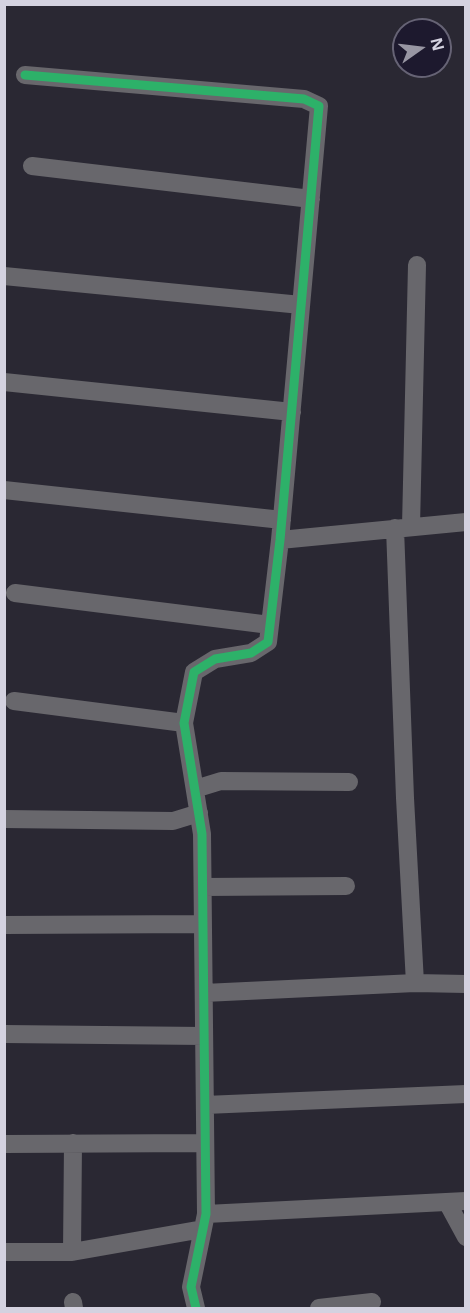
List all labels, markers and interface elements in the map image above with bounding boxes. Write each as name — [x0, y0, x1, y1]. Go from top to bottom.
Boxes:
north arrow — [392, 18, 452, 78]
text: N — [425, 35, 450, 53]

